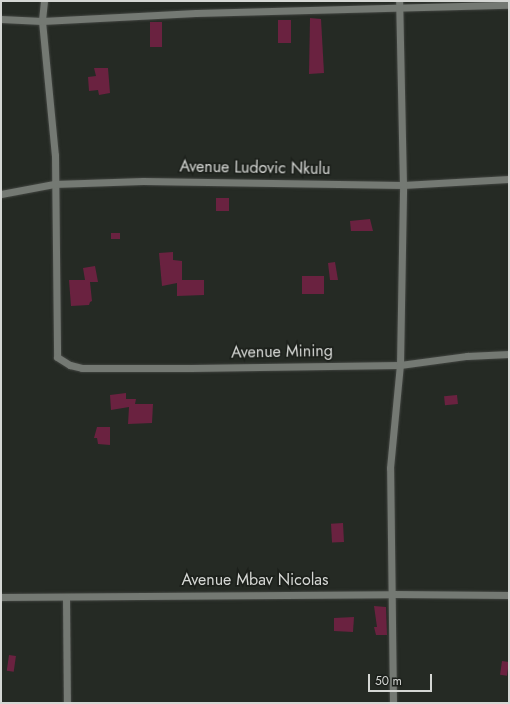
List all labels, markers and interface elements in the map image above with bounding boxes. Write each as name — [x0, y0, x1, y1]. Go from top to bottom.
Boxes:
street label: Avenue Ludovic Nkulu — [179, 157, 331, 179]
street label: Avenue Mining — [231, 342, 333, 362]
street label: Avenue Mbav Nicolas — [182, 570, 328, 590]
scale bar — [370, 666, 434, 692]
text: 50 m — [375, 672, 402, 690]

